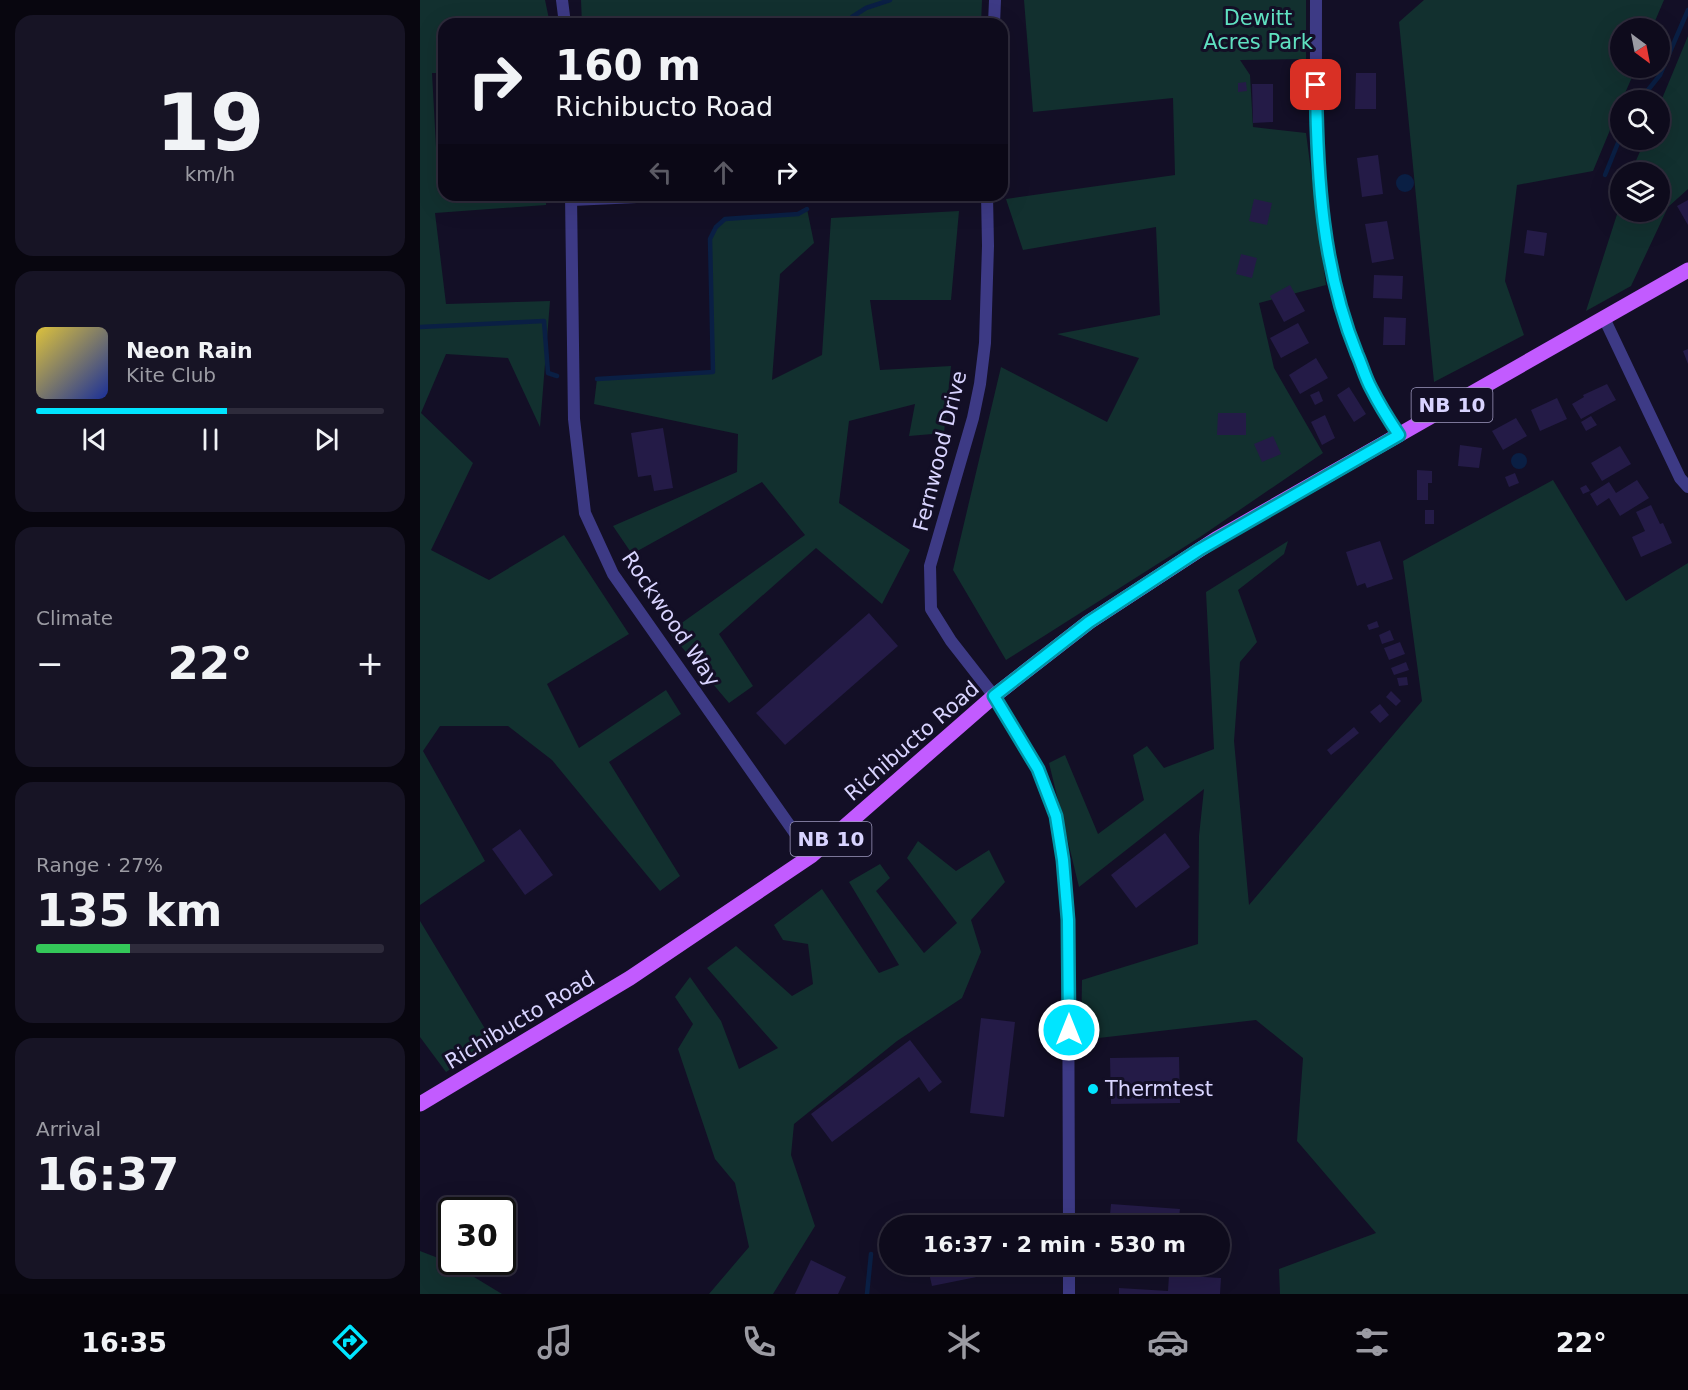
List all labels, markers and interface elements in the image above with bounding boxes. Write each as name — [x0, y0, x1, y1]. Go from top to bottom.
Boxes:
park label: Dewitt Acres Park — [1203, 6, 1314, 54]
north arrow — [1610, 18, 1670, 78]
map controls — [1610, 18, 1670, 222]
text: 160 m — [555, 41, 701, 90]
icon: right — [456, 42, 534, 120]
pin — [1290, 59, 1341, 110]
icon: arrive — [1299, 68, 1332, 101]
text: 19 — [156, 78, 264, 168]
button: search — [1610, 90, 1670, 150]
text: Richibucto Road — [555, 91, 773, 122]
icon: left — [644, 156, 677, 189]
icon: ahead — [707, 156, 740, 189]
icon: right — [770, 156, 803, 189]
text: km/h — [185, 162, 235, 186]
button: layers — [1610, 162, 1670, 222]
text: Neon Rain — [126, 338, 253, 363]
text: Kite Club — [126, 363, 216, 387]
street label: Fernwood Drive — [908, 368, 972, 534]
road number: NB 10 — [1412, 388, 1492, 422]
icon: previous — [78, 423, 111, 456]
icon: pause — [194, 423, 227, 456]
icon: next — [310, 423, 343, 456]
street label: Rockwood Way — [617, 547, 725, 691]
text: Climate — [36, 606, 113, 630]
text: 22° — [167, 637, 253, 690]
text: − — [36, 644, 64, 683]
text: + — [356, 644, 384, 683]
street label: Richibucto Road — [840, 676, 984, 806]
road number: NB 10 — [790, 822, 872, 856]
text: Range · 27% — [36, 853, 163, 877]
text: 135 km — [36, 884, 222, 937]
street label: Richibucto Road — [441, 966, 599, 1074]
position arrow — [1037, 998, 1101, 1062]
place label: Thermtest — [1104, 1077, 1213, 1101]
marker: Thermtest — [1086, 1082, 1100, 1096]
text: Arrival — [36, 1117, 101, 1141]
text: 16:37 — [36, 1148, 179, 1201]
speed limit sign: 30 — [438, 1197, 516, 1275]
text: 16:37 · 2 min · 530 m — [923, 1232, 1186, 1257]
icon: directions — [329, 1321, 371, 1363]
icon: music — [534, 1321, 576, 1363]
icon: phone — [738, 1321, 780, 1363]
icon: climate — [943, 1321, 985, 1363]
icon: car — [1147, 1321, 1189, 1363]
icon: filters — [1351, 1321, 1393, 1363]
text: 16:35 — [81, 1327, 167, 1358]
text: 22° — [1556, 1327, 1607, 1358]

